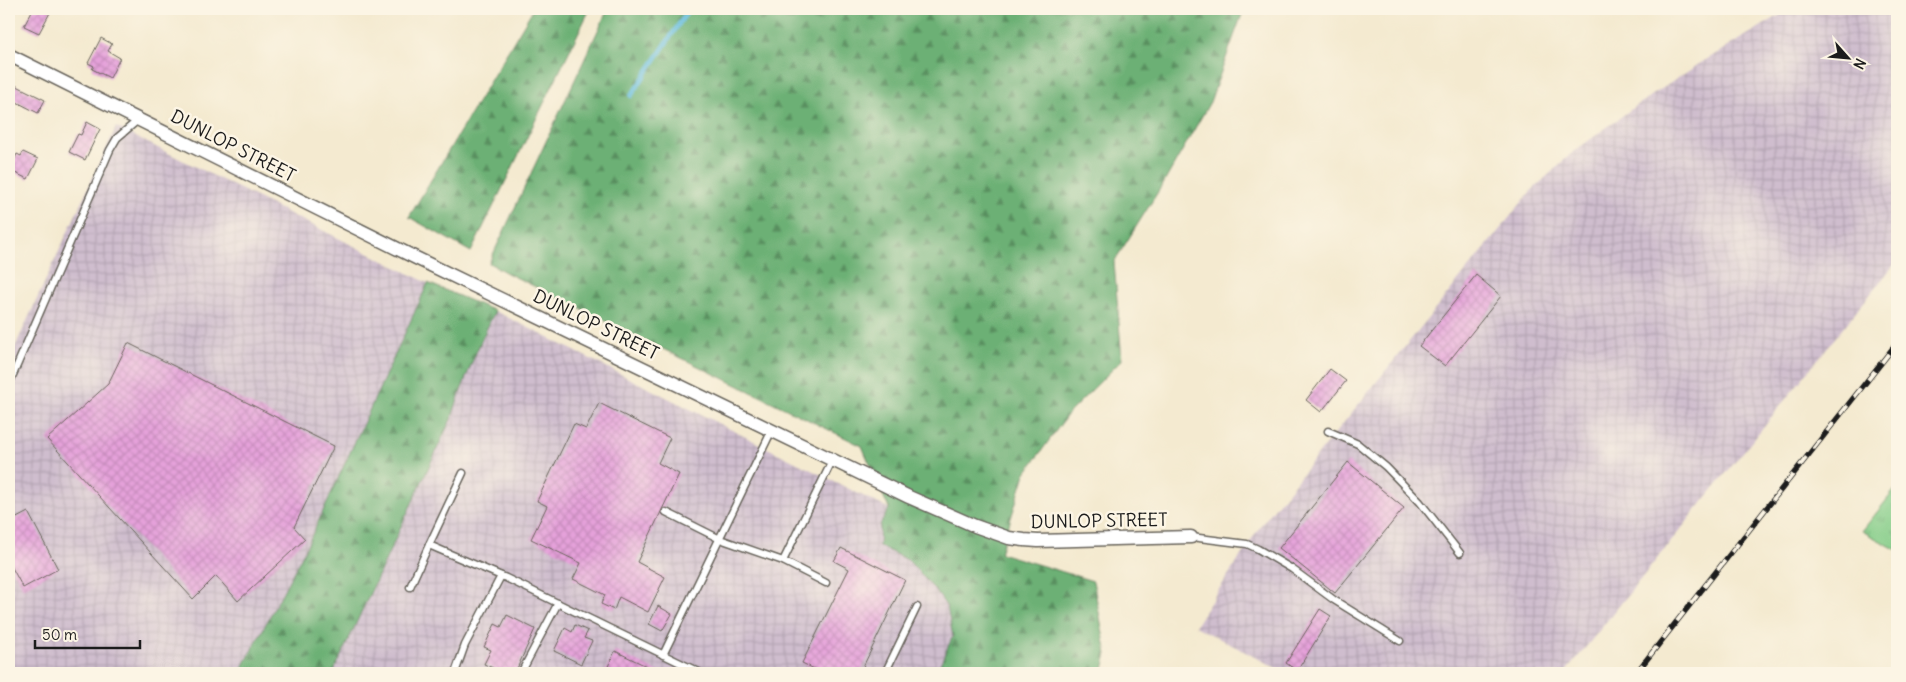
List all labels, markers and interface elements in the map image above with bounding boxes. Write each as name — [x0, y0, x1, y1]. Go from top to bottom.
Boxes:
north arrow — [1824, 32, 1874, 82]
text: N — [1849, 56, 1870, 72]
street label: DUNLOP STREET — [167, 104, 299, 187]
street label: DUNLOP STREET — [530, 284, 663, 365]
street label: DUNLOP STREET — [1030, 508, 1168, 533]
scale bar — [35, 617, 140, 649]
text: 50 m — [42, 625, 77, 644]

